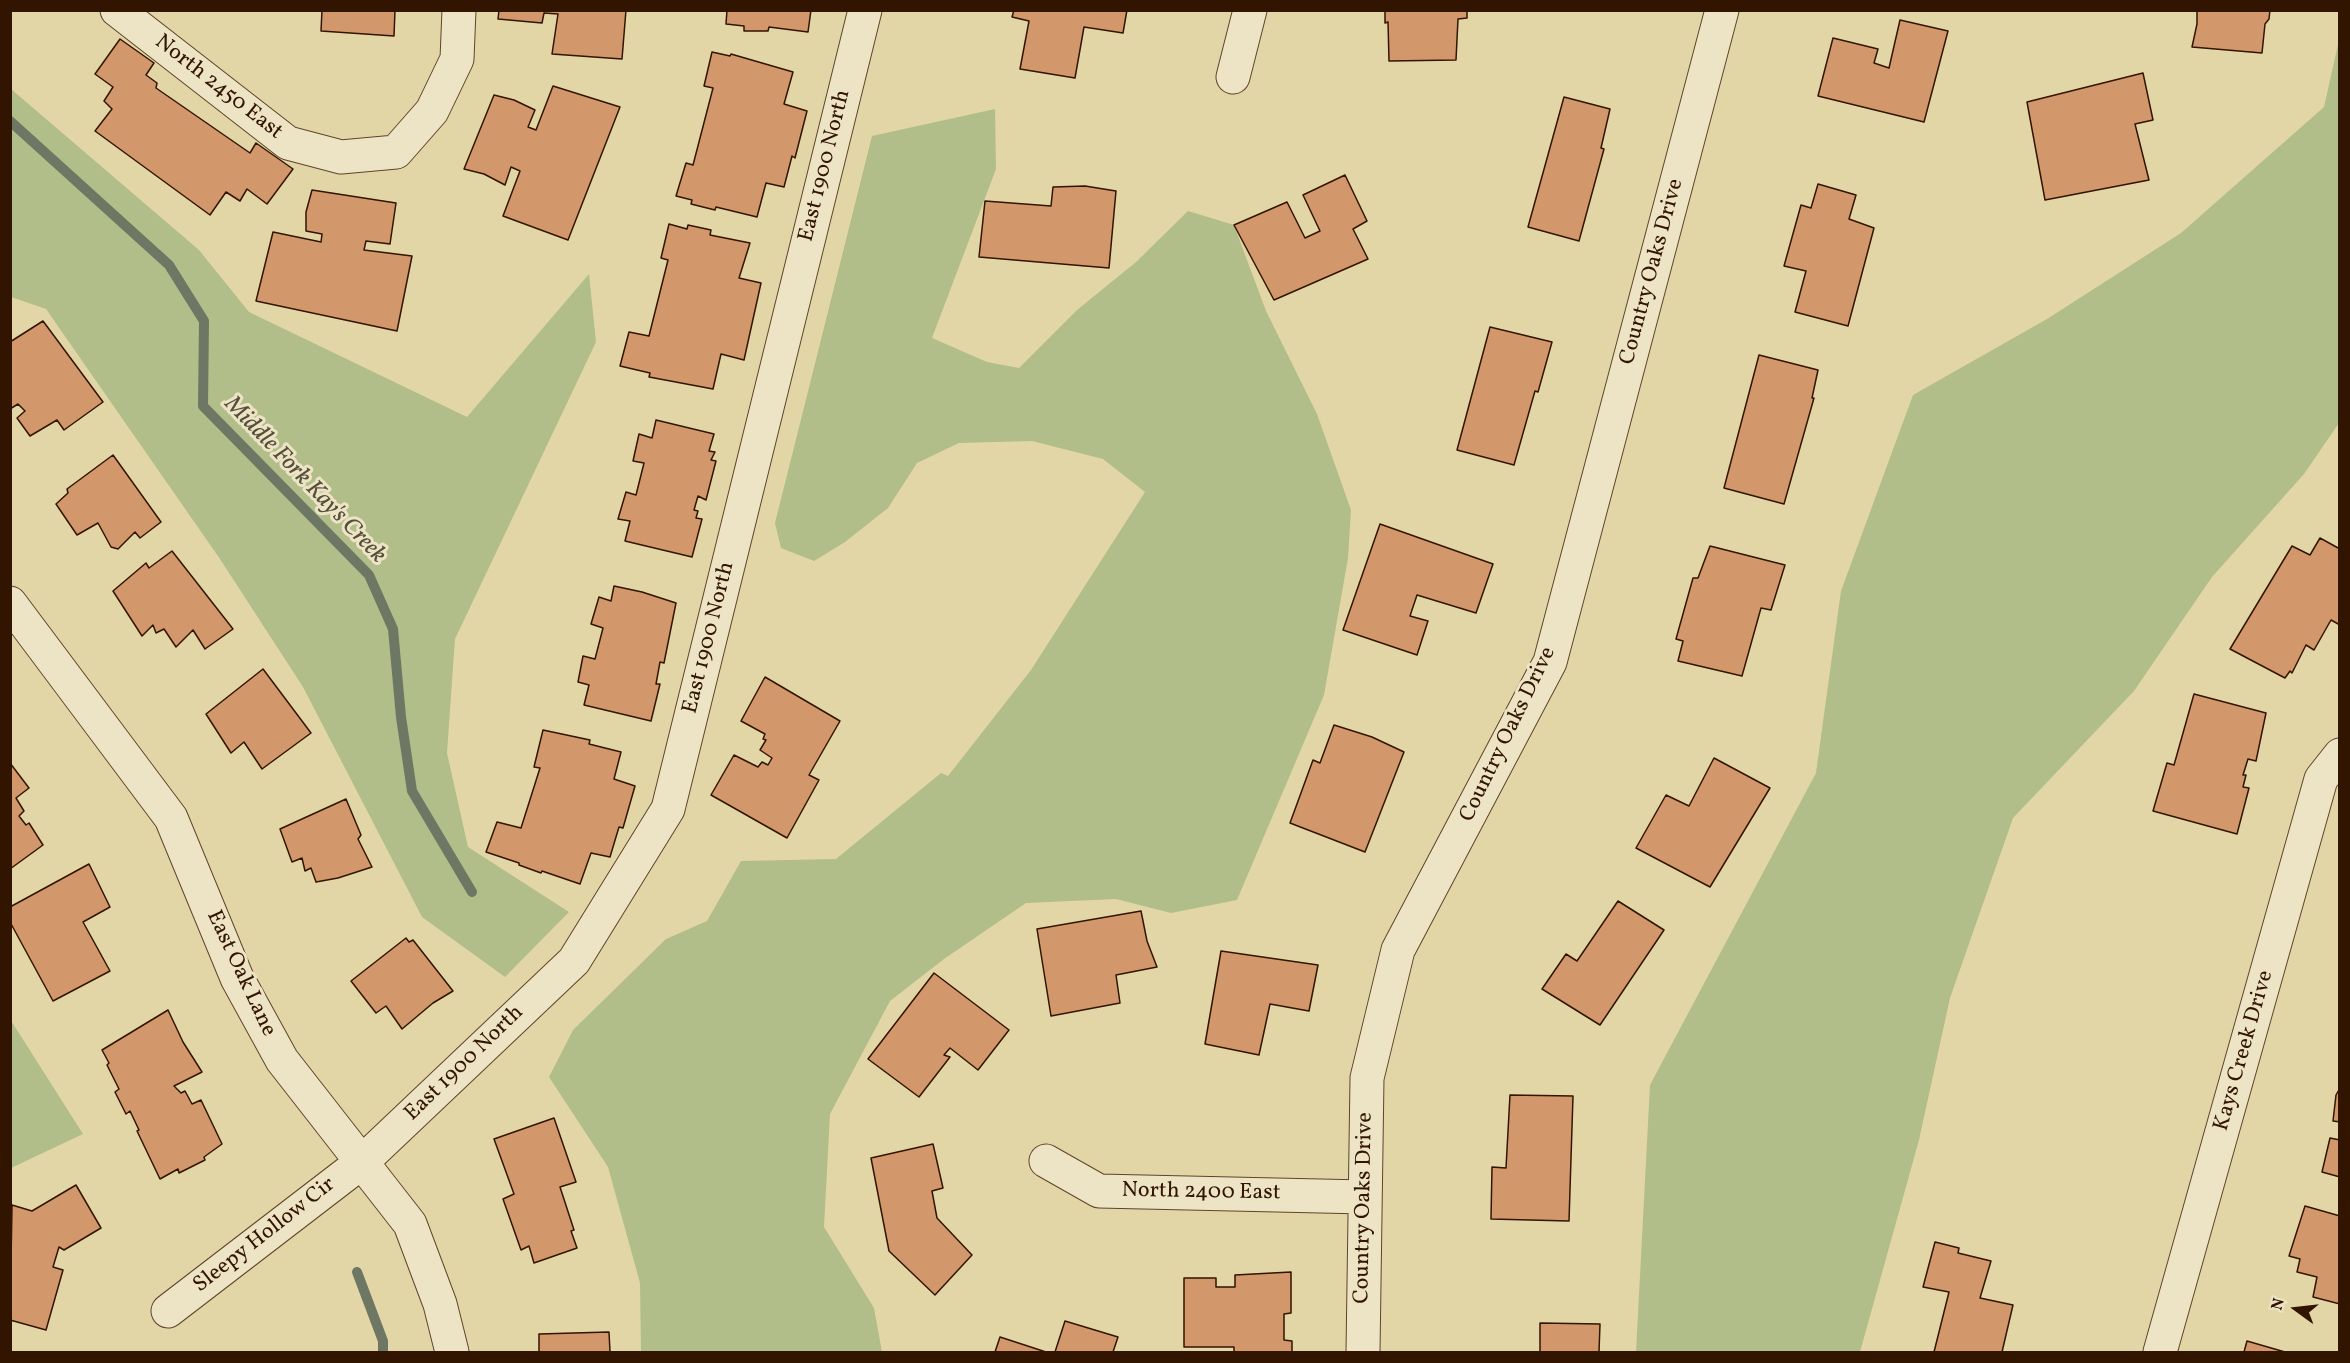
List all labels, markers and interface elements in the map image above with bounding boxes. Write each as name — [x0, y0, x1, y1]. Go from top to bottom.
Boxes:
street label: North 2450 East — [149, 30, 287, 146]
street label: East 1900 North — [794, 87, 858, 245]
street label: Country Oaks Drive — [1615, 176, 1691, 368]
water label: Middle Fork Kay's Creek — [217, 392, 391, 570]
street label: East 1900 North — [678, 559, 742, 717]
street label: Country Oaks Drive — [1455, 643, 1563, 827]
street label: East Oak Lane — [199, 907, 281, 1041]
street label: Kays Creek Drive — [2210, 968, 2280, 1134]
street label: East 1900 North — [400, 1001, 530, 1127]
street label: Country Oaks Drive — [1350, 1112, 1380, 1304]
street label: Sleepy Hollow Cir — [189, 1172, 341, 1300]
street label: North 2400 East — [1121, 1178, 1281, 1208]
north arrow — [2266, 1279, 2326, 1339]
text: N — [2266, 1296, 2291, 1313]

